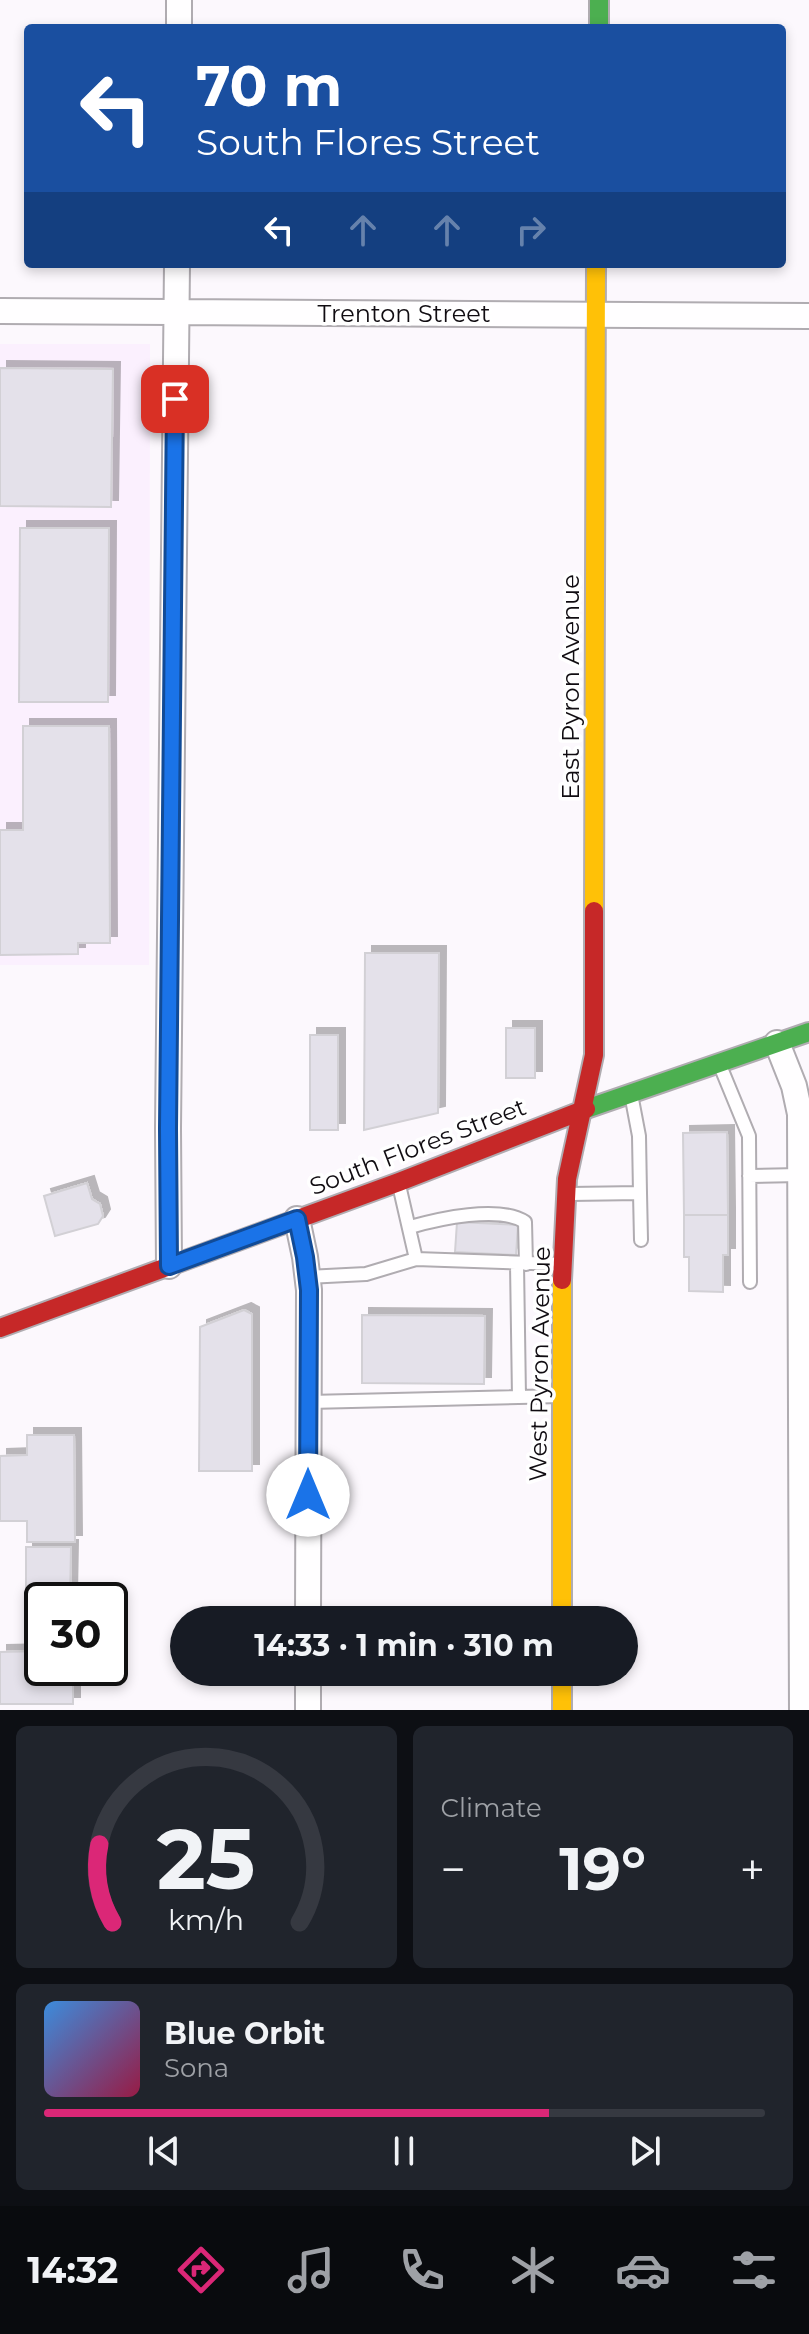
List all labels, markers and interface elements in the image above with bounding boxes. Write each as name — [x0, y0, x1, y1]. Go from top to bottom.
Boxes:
text: 70 m — [196, 52, 342, 120]
icon: left — [64, 56, 168, 160]
text: South Flores Street — [196, 120, 540, 164]
icon: left — [257, 208, 301, 252]
icon: ahead — [341, 208, 385, 252]
icon: ahead — [425, 208, 469, 252]
icon: right — [509, 208, 553, 252]
street label: Trenton Street — [318, 299, 491, 328]
pin — [141, 365, 209, 433]
icon: arrive — [153, 377, 197, 421]
street label: East Pyron Avenue — [556, 574, 585, 800]
street label: South Flores Street — [306, 1092, 530, 1201]
street label: West Pyron Avenue — [523, 1246, 556, 1482]
position arrow — [266, 1453, 350, 1537]
speed limit sign: 30 — [24, 1582, 128, 1686]
text: 14:33 · 1 min · 310 m — [254, 1627, 554, 1664]
text: Climate — [441, 1792, 542, 1824]
text: 25 — [157, 1808, 256, 1910]
text: 19° — [559, 1832, 646, 1905]
text: − — [441, 1842, 466, 1896]
text: + — [740, 1842, 765, 1896]
text: km/h — [168, 1902, 244, 1937]
text: Blue Orbit — [164, 2015, 325, 2052]
text: Sona — [164, 2052, 229, 2084]
icon: previous — [142, 2129, 186, 2173]
icon: pause — [382, 2129, 426, 2173]
icon: next — [623, 2129, 667, 2173]
icon: directions — [173, 2242, 229, 2298]
icon: music — [283, 2242, 339, 2298]
icon: phone — [394, 2242, 450, 2298]
icon: climate — [505, 2242, 561, 2298]
icon: car — [615, 2242, 671, 2298]
icon: filters — [726, 2242, 782, 2298]
text: 14:32 — [27, 2248, 118, 2292]

